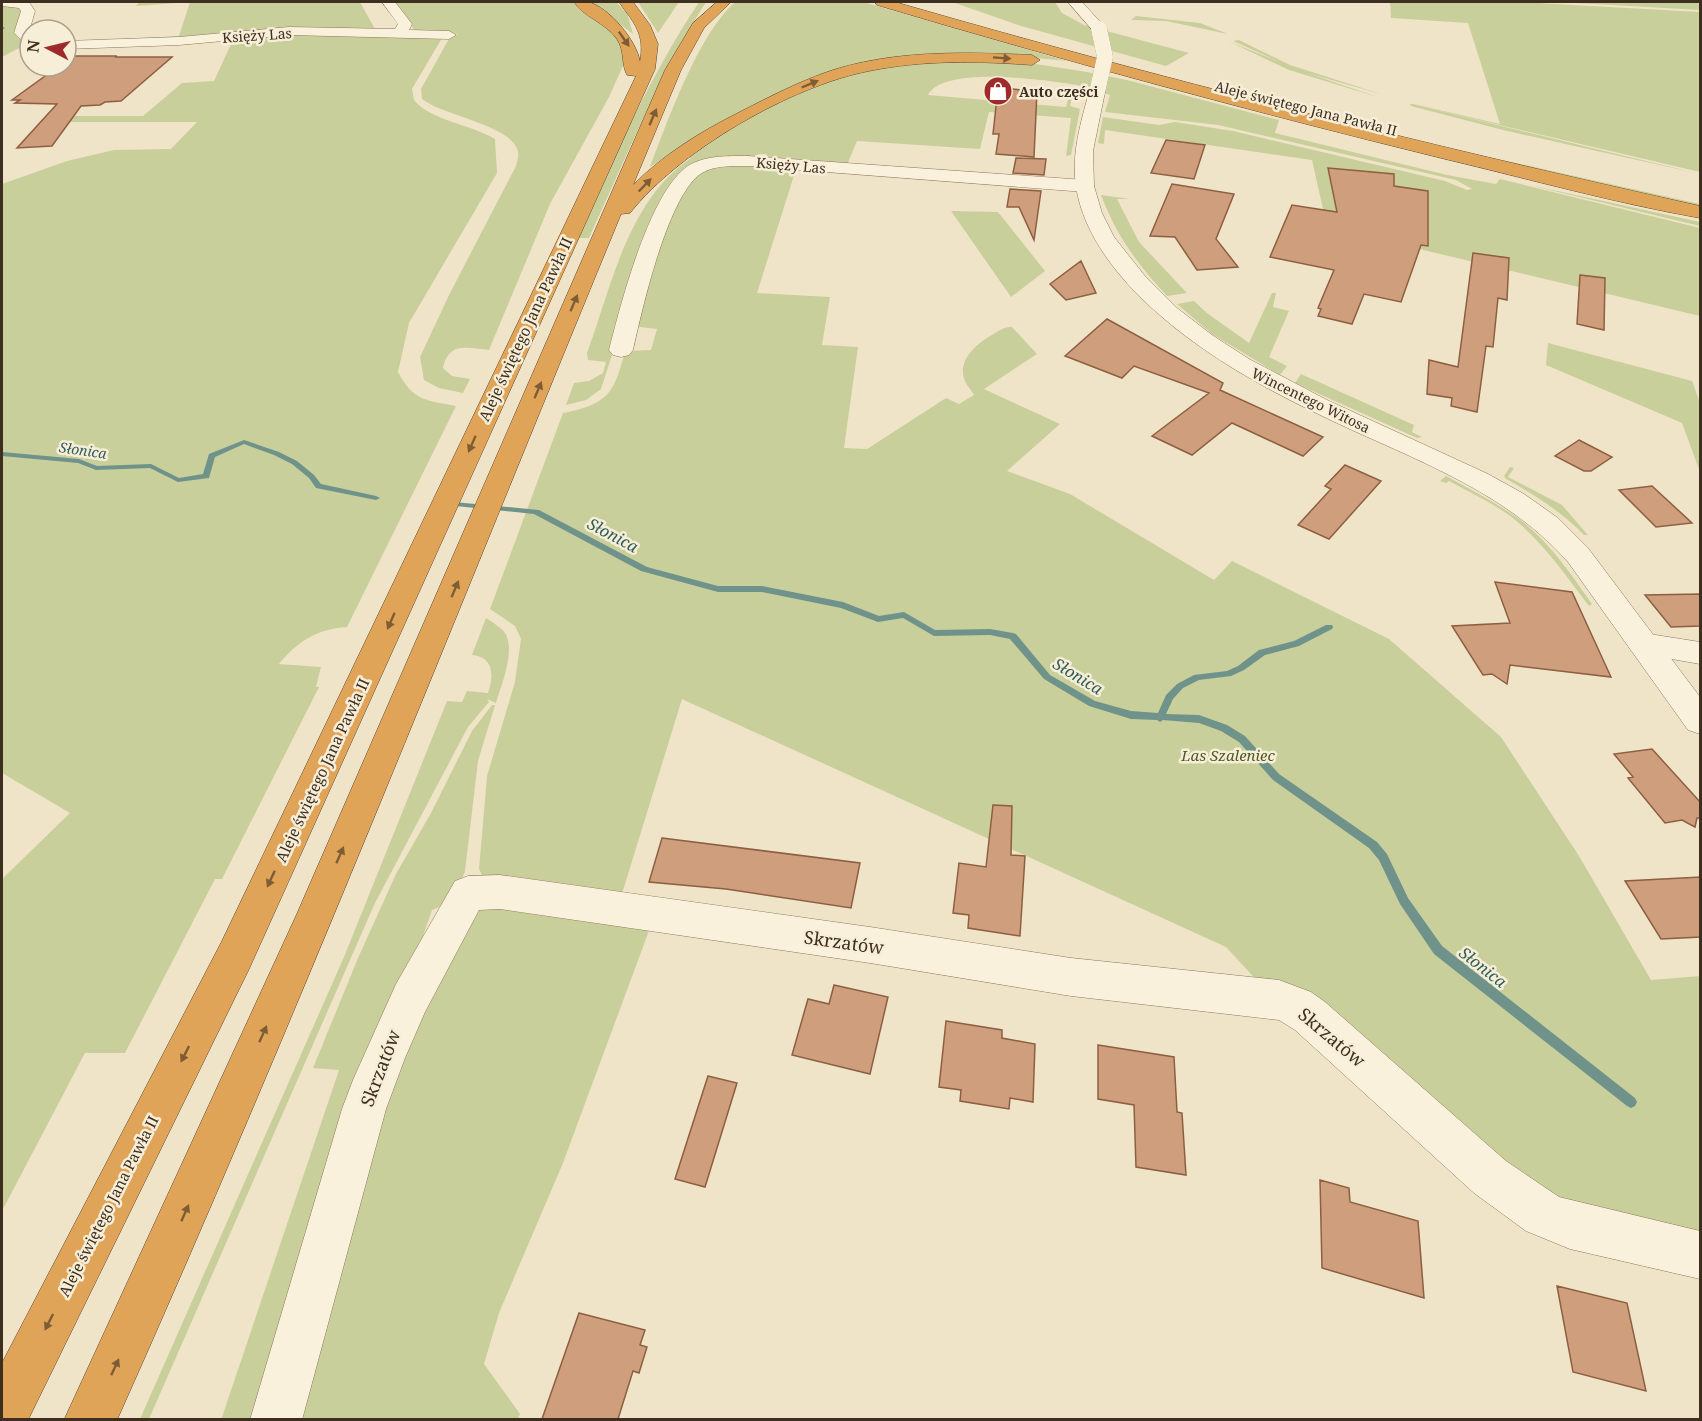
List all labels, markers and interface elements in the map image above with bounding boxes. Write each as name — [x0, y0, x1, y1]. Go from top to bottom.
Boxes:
north arrow — [18, 18, 78, 78]
street label: Księży Las — [222, 23, 292, 47]
one-way arrow — [618, 31, 630, 47]
text: N — [21, 38, 45, 54]
one-way arrow — [993, 54, 1012, 63]
shop icon: Auto części — [982, 75, 1014, 107]
street label: Aleje świętego Jana Pawła II — [1213, 76, 1399, 140]
one-way arrow — [802, 79, 820, 89]
place label: Auto części — [1019, 82, 1098, 101]
one-way arrow — [648, 107, 658, 125]
street label: Księży Las — [755, 152, 827, 178]
one-way arrow — [637, 178, 651, 192]
street label: Aleje świętego Jana Pawła II — [474, 234, 576, 424]
one-way arrow — [569, 293, 579, 311]
street label: Wincentego Witosa — [1249, 363, 1374, 437]
one-way arrow — [534, 381, 543, 399]
one-way arrow — [467, 435, 477, 453]
water label: Słonica — [58, 437, 109, 463]
water label: Słonica — [584, 512, 643, 558]
one-way arrow — [450, 580, 460, 598]
one-way arrow — [387, 613, 396, 630]
water label: Słonica — [1049, 653, 1108, 700]
street label: Aleje świętego Jana Pawła II — [271, 675, 373, 865]
park label: Las Szaleniec — [1180, 745, 1275, 765]
one-way arrow — [335, 846, 345, 864]
one-way arrow — [267, 871, 276, 888]
street label: Skrzatów — [803, 925, 886, 960]
water label: Słonica — [1455, 942, 1512, 993]
street label: Skrzatów — [1294, 1002, 1371, 1072]
one-way arrow — [258, 1025, 268, 1043]
street label: Skrzatów — [354, 1026, 406, 1110]
one-way arrow — [180, 1046, 190, 1063]
street label: Aleje świętego Jana Pawła II — [54, 1112, 162, 1300]
one-way arrow — [181, 1204, 190, 1222]
one-way arrow — [45, 1313, 54, 1330]
one-way arrow — [110, 1358, 119, 1375]

